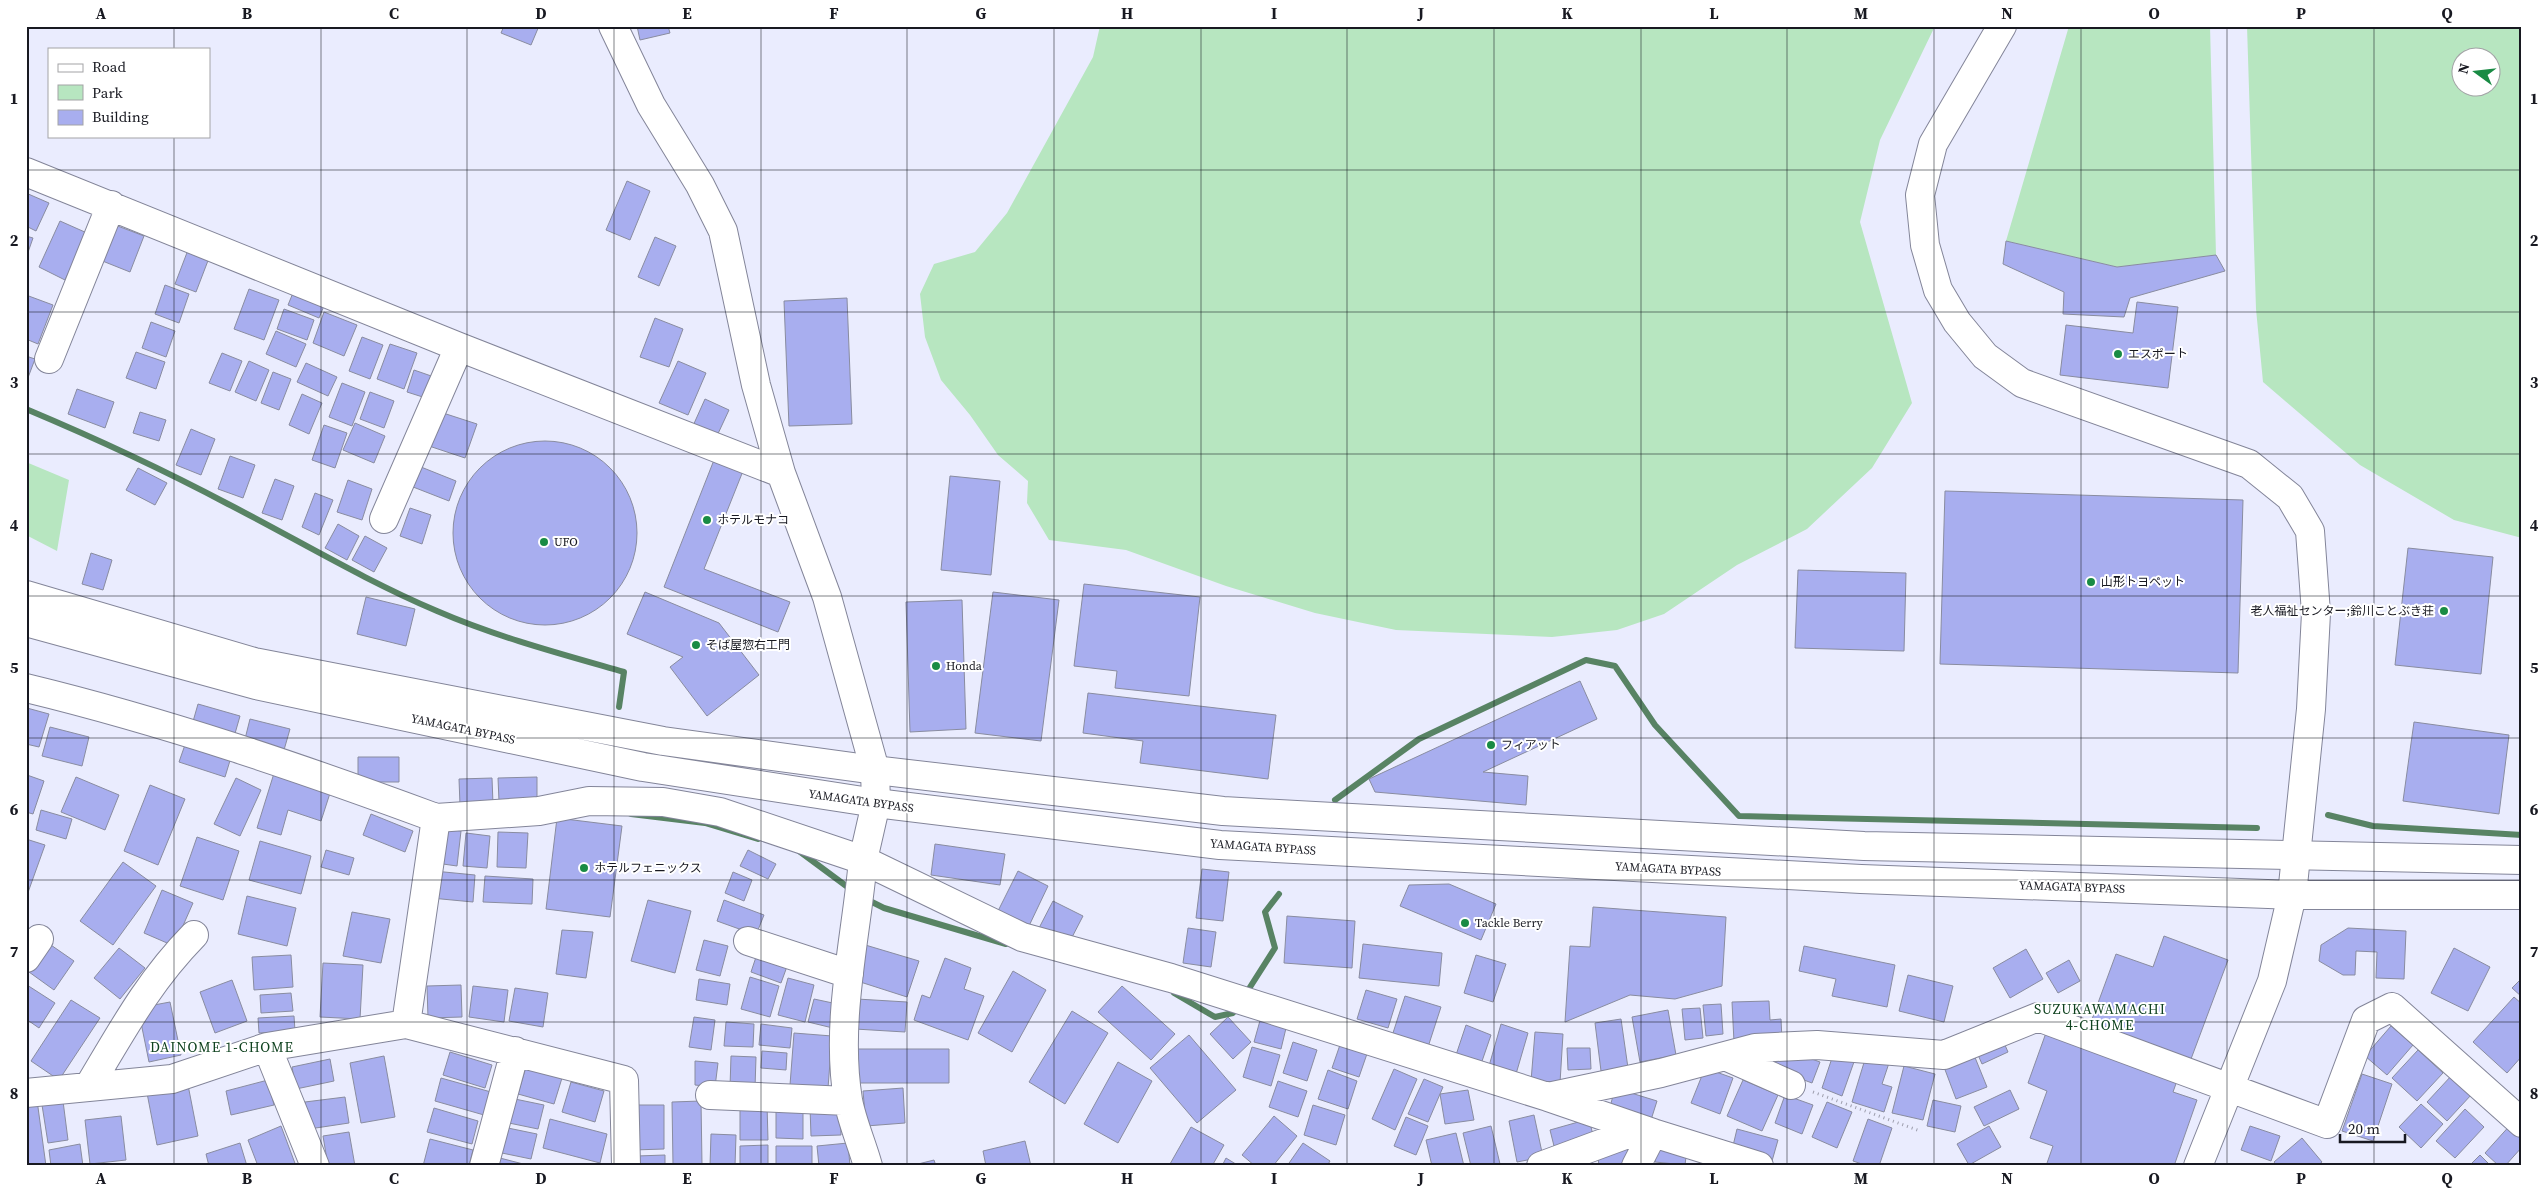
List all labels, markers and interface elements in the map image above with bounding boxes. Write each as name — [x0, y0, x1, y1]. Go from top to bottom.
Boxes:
text: A — [96, 2, 107, 24]
text: B — [242, 2, 253, 24]
text: C — [389, 2, 399, 24]
text: D — [535, 2, 547, 24]
text: E — [682, 2, 692, 24]
text: F — [829, 2, 839, 24]
text: G — [976, 2, 987, 24]
text: H — [1121, 2, 1133, 24]
text: I — [1271, 2, 1277, 24]
text: J — [1417, 2, 1424, 24]
text: K — [1561, 2, 1573, 24]
text: L — [1709, 2, 1719, 24]
text: M — [1854, 2, 1868, 24]
text: N — [2001, 2, 2013, 24]
text: O — [2148, 2, 2160, 24]
text: P — [2296, 2, 2306, 24]
text: Q — [2441, 2, 2453, 24]
legend — [48, 48, 210, 138]
north arrow — [2450, 48, 2500, 98]
text: Road — [92, 56, 126, 77]
text: N — [2452, 61, 2474, 76]
text: Park — [92, 82, 124, 103]
text: 1 — [10, 87, 18, 109]
text: 1 — [2530, 87, 2538, 109]
text: Building — [92, 106, 149, 127]
text: 2 — [10, 229, 19, 251]
text: 2 — [2530, 229, 2539, 251]
place label: エスポート — [2128, 346, 2188, 362]
marker: エスポート — [2112, 348, 2124, 360]
text: 3 — [10, 371, 19, 393]
text: 3 — [2530, 371, 2539, 393]
place label: ホテルモナコ — [717, 512, 789, 528]
text: 4 — [10, 514, 19, 536]
marker: ホテルモナコ — [701, 514, 713, 526]
text: 4 — [2530, 514, 2539, 536]
place label: UFO — [554, 534, 578, 550]
marker: UFO — [538, 536, 550, 548]
place label: 山形トヨペット — [2101, 574, 2185, 590]
marker: 山形トヨペット — [2085, 576, 2097, 588]
place label: 老人福祉センター;鈴川ことぶき荘 — [2250, 603, 2434, 619]
marker: 老人福祉センター;鈴川ことぶき荘 — [2438, 605, 2450, 617]
place label: そば屋惣右工門 — [706, 637, 790, 653]
marker: そば屋惣右工門 — [690, 639, 702, 651]
text: 5 — [10, 656, 19, 678]
text: 5 — [2530, 656, 2539, 678]
place label: Honda — [946, 658, 983, 674]
marker: Honda — [930, 660, 942, 672]
street label: YAMAGATA BYPASS — [409, 710, 517, 748]
place label: フィアット — [1501, 737, 1561, 753]
marker: フィアット — [1485, 739, 1497, 751]
street label: YAMAGATA BYPASS — [807, 786, 915, 816]
text: 6 — [10, 798, 19, 820]
text: 6 — [2530, 798, 2539, 820]
street label: YAMAGATA BYPASS — [1209, 835, 1317, 859]
street label: YAMAGATA BYPASS — [1615, 858, 1721, 880]
place label: ホテルフェニックス — [594, 860, 702, 876]
marker: ホテルフェニックス — [578, 862, 590, 874]
street label: YAMAGATA BYPASS — [2019, 877, 2125, 897]
place label: Tackle Berry — [1475, 915, 1544, 931]
marker: Tackle Berry — [1459, 917, 1471, 929]
text: 7 — [10, 940, 19, 962]
text: 7 — [2530, 940, 2539, 962]
district label: SUZUKAWAMACHI 4-CHOME — [2034, 999, 2166, 1035]
district label: DAINOME 1-CHOME — [150, 1037, 294, 1057]
text: 8 — [10, 1082, 18, 1104]
text: 8 — [2530, 1082, 2538, 1104]
scale bar — [2340, 1112, 2406, 1144]
text: 20 m — [2348, 1118, 2380, 1139]
text: A — [96, 1167, 107, 1189]
text: B — [242, 1167, 253, 1189]
text: C — [389, 1167, 399, 1189]
text: D — [535, 1167, 547, 1189]
text: E — [682, 1167, 692, 1189]
text: F — [829, 1167, 839, 1189]
text: G — [976, 1167, 987, 1189]
text: H — [1121, 1167, 1133, 1189]
text: I — [1271, 1167, 1277, 1189]
text: J — [1417, 1167, 1424, 1189]
text: K — [1561, 1167, 1573, 1189]
text: L — [1709, 1167, 1719, 1189]
text: M — [1854, 1167, 1868, 1189]
text: N — [2001, 1167, 2013, 1189]
text: O — [2148, 1167, 2160, 1189]
text: P — [2296, 1167, 2306, 1189]
text: Q — [2441, 1167, 2453, 1189]

